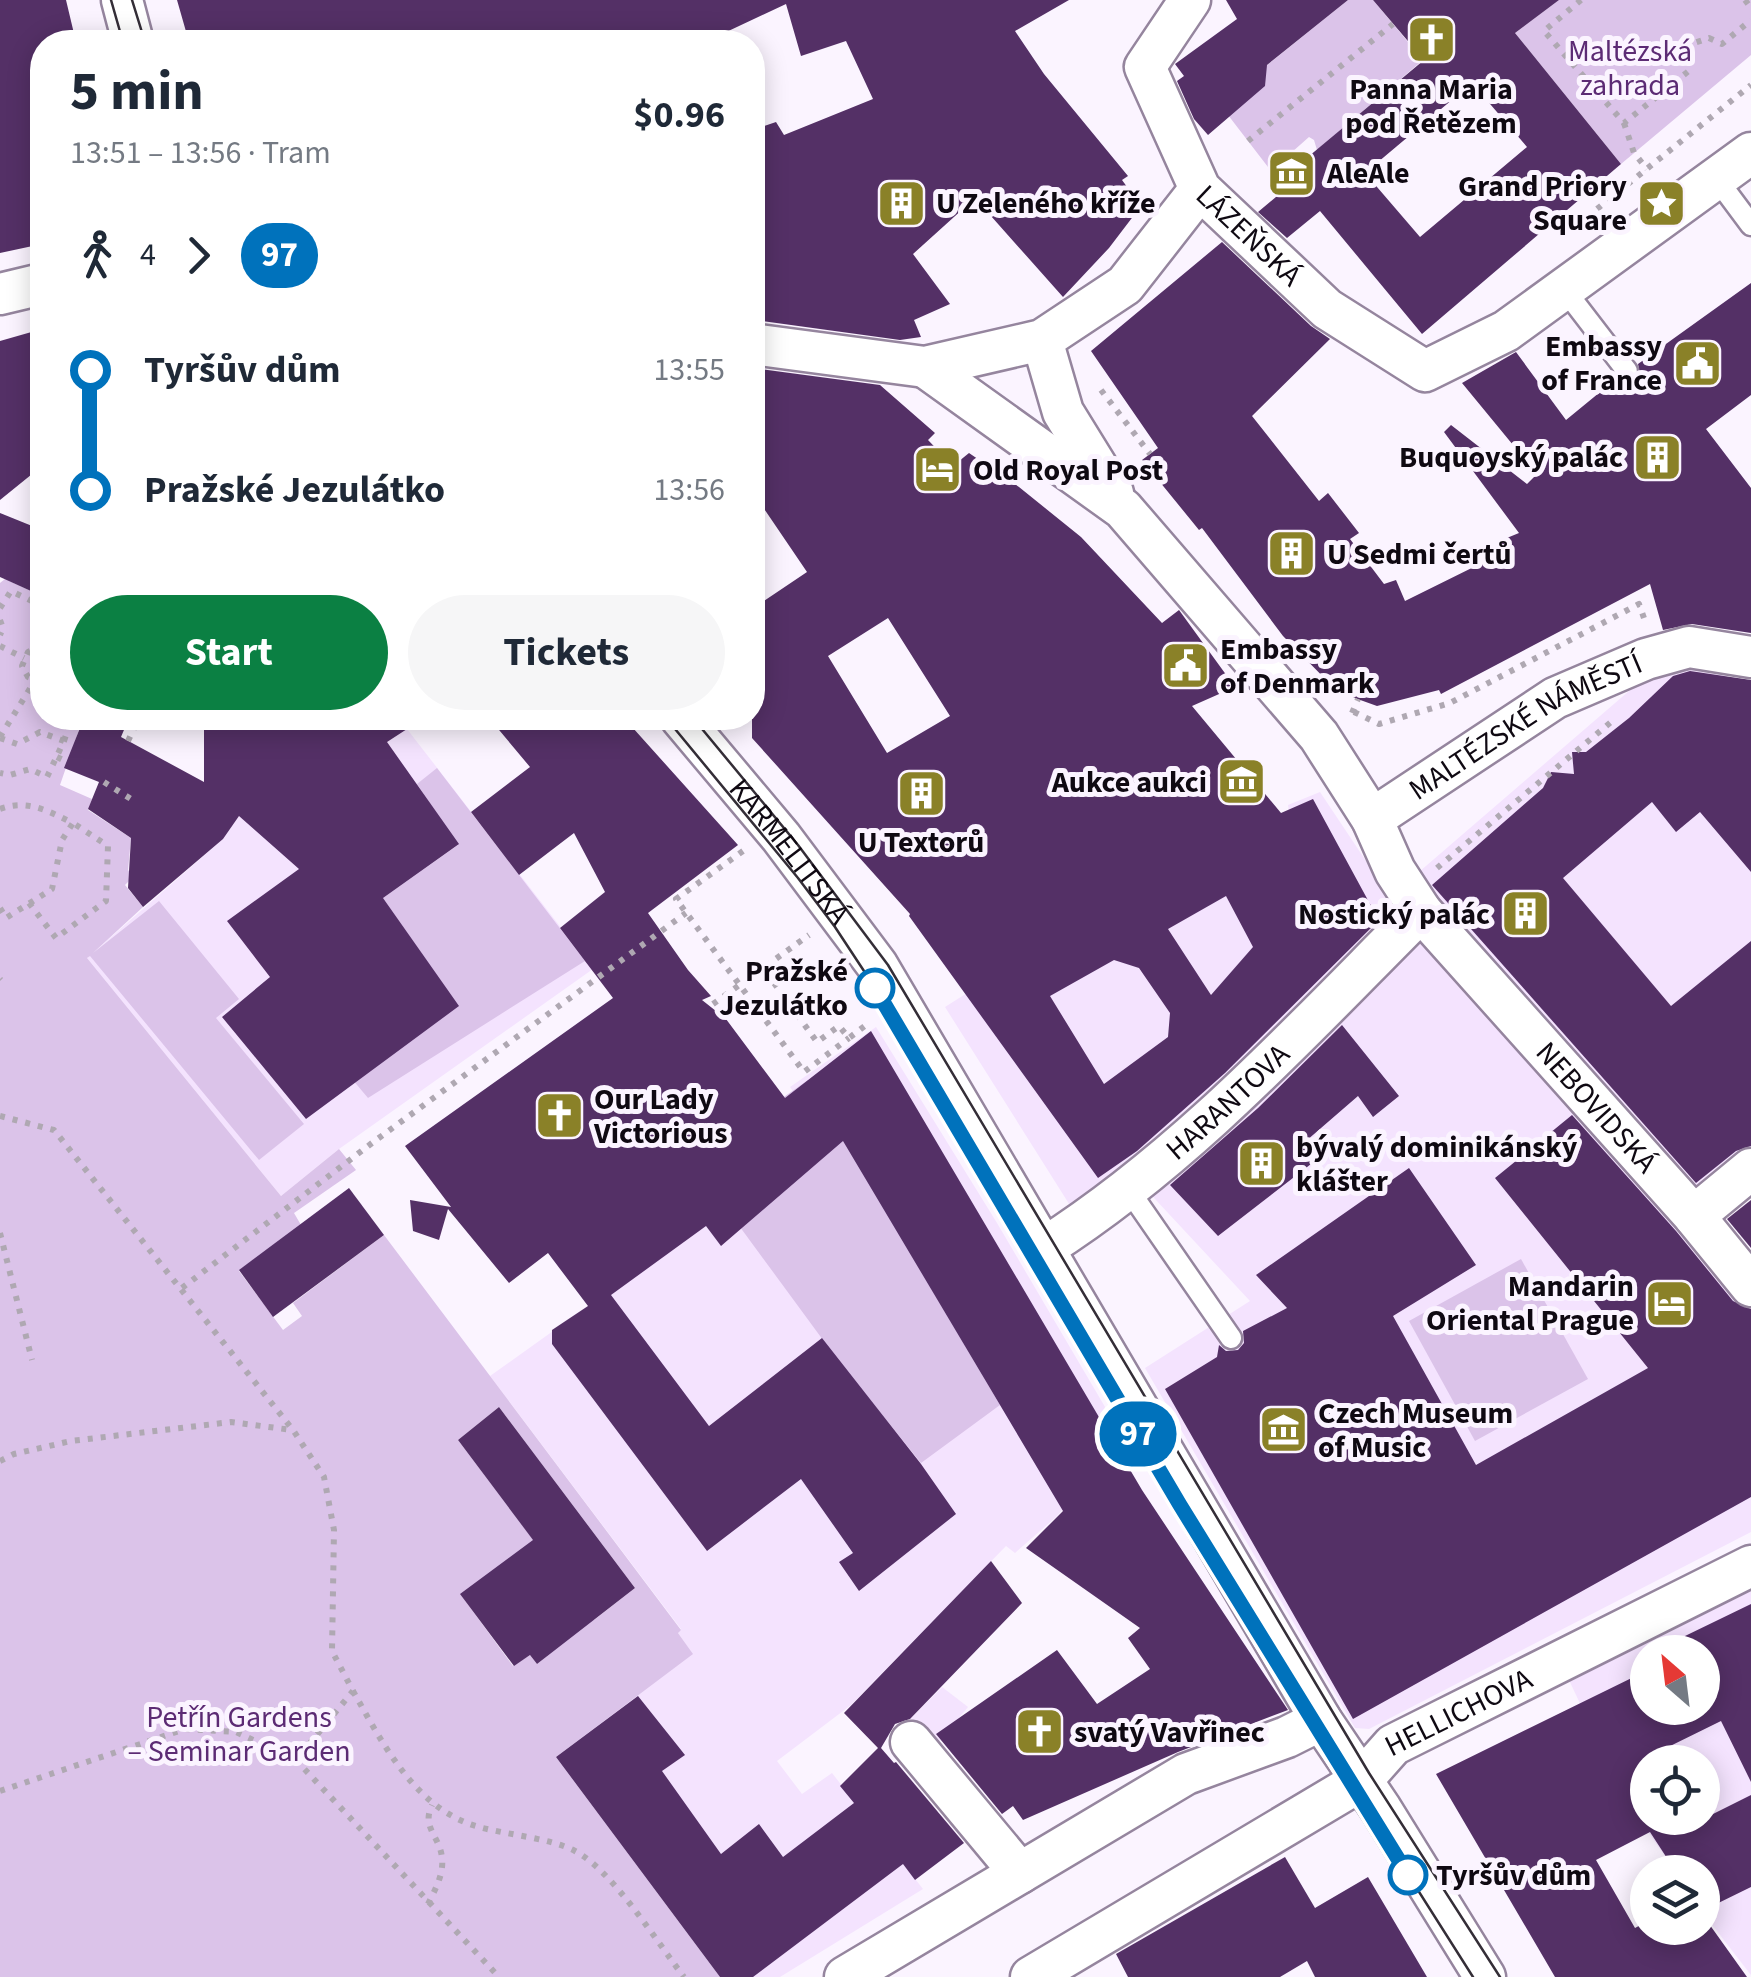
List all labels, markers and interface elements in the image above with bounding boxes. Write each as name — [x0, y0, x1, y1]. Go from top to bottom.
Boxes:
church icon: Panna Maria pod Řetězem — [1405, 14, 1457, 66]
park label: Maltézská zahrada — [1568, 30, 1692, 107]
text: 5 min — [70, 53, 204, 131]
place label: Panna Maria pod Řetězem — [1345, 68, 1517, 145]
text: $0.96 — [633, 88, 725, 142]
text: 13:51 – 13:56 · Tram — [70, 130, 331, 176]
museum icon: AleAle — [1266, 147, 1318, 199]
place label: AleAle — [1326, 152, 1410, 195]
place label: Grand Priory Square — [1458, 165, 1627, 242]
street label: LÁZEŇSKÁ — [1186, 175, 1312, 297]
building icon: U Zeleného kříže — [875, 177, 927, 229]
place icon: Grand Priory Square — [1636, 177, 1688, 229]
place label: U Zeleného kříže — [936, 182, 1156, 225]
icon: walk — [70, 228, 125, 283]
icon: forward — [171, 228, 226, 283]
text: 97 — [261, 230, 298, 280]
text: 4 — [140, 232, 156, 278]
place label: Embassy of France — [1541, 325, 1662, 402]
public building icon: Embassy of France — [1671, 337, 1723, 389]
text: Tyršův dům — [144, 343, 341, 397]
text: 13:55 — [653, 347, 725, 393]
building icon: Buquoyský palác — [1632, 431, 1684, 483]
place label: Buquoyský palác — [1399, 436, 1623, 479]
hotel icon: Old Royal Post — [912, 444, 964, 496]
place label: Old Royal Post — [973, 449, 1164, 492]
text: Pražské Jezulátko — [144, 463, 445, 517]
text: 13:56 — [653, 467, 725, 513]
building icon: U Sedmi čertů — [1266, 528, 1318, 580]
place label: U Sedmi čertů — [1327, 533, 1512, 576]
button: Start — [70, 595, 388, 710]
button: Tickets — [408, 595, 725, 710]
place label: Embassy of Denmark — [1220, 628, 1375, 705]
public building icon: Embassy of Denmark — [1159, 640, 1211, 692]
street label: MALTÉZSKÉ NÁMĚSTÍ — [1400, 642, 1650, 811]
museum icon: Aukce aukci — [1216, 756, 1268, 808]
place label: Aukce aukci — [1051, 761, 1207, 804]
building icon: U Textorů — [895, 767, 947, 819]
street label: KARMELITSKÁ — [719, 769, 861, 934]
place label: U Textorů — [858, 821, 984, 864]
building icon: Nostický palác — [1499, 888, 1551, 940]
place label: Nostický palác — [1298, 893, 1490, 936]
place label: Pražské Jezulátko — [719, 950, 848, 1027]
marker: Pražské Jezulátko — [856, 969, 894, 1007]
street label: NEBOVIDSKÁ — [1526, 1032, 1667, 1183]
street label: HARANTOVA — [1157, 1033, 1300, 1171]
place label: Our Lady Victorious — [593, 1078, 728, 1155]
church icon: Our Lady Victorious — [533, 1090, 585, 1142]
place label: bývalý dominikánský klášter — [1296, 1126, 1578, 1203]
building icon: bývalý dominikánský klášter — [1235, 1138, 1287, 1190]
place label: Mandarin Oriental Prague — [1426, 1265, 1634, 1342]
hotel icon: Mandarin Oriental Prague — [1643, 1277, 1695, 1329]
place label: Czech Museum of Music — [1318, 1392, 1513, 1469]
line badge: 97 — [1093, 1402, 1183, 1466]
museum icon: Czech Museum of Music — [1257, 1404, 1309, 1456]
text: 97 — [1120, 1409, 1156, 1459]
north arrow — [1630, 1635, 1720, 1725]
map controls — [1630, 1635, 1720, 1945]
street label: HELLICHOVA — [1377, 1657, 1540, 1768]
park label: Petřín Gardens – Seminar Garden — [127, 1696, 351, 1773]
church icon: svatý Vavřinec — [1013, 1706, 1065, 1758]
place label: svatý Vavřinec — [1074, 1711, 1265, 1754]
button: locate — [1630, 1745, 1720, 1835]
place label: Tyršův dům — [1436, 1854, 1591, 1897]
button: layers — [1630, 1855, 1720, 1945]
marker: Tyršův dům — [1389, 1856, 1427, 1894]

